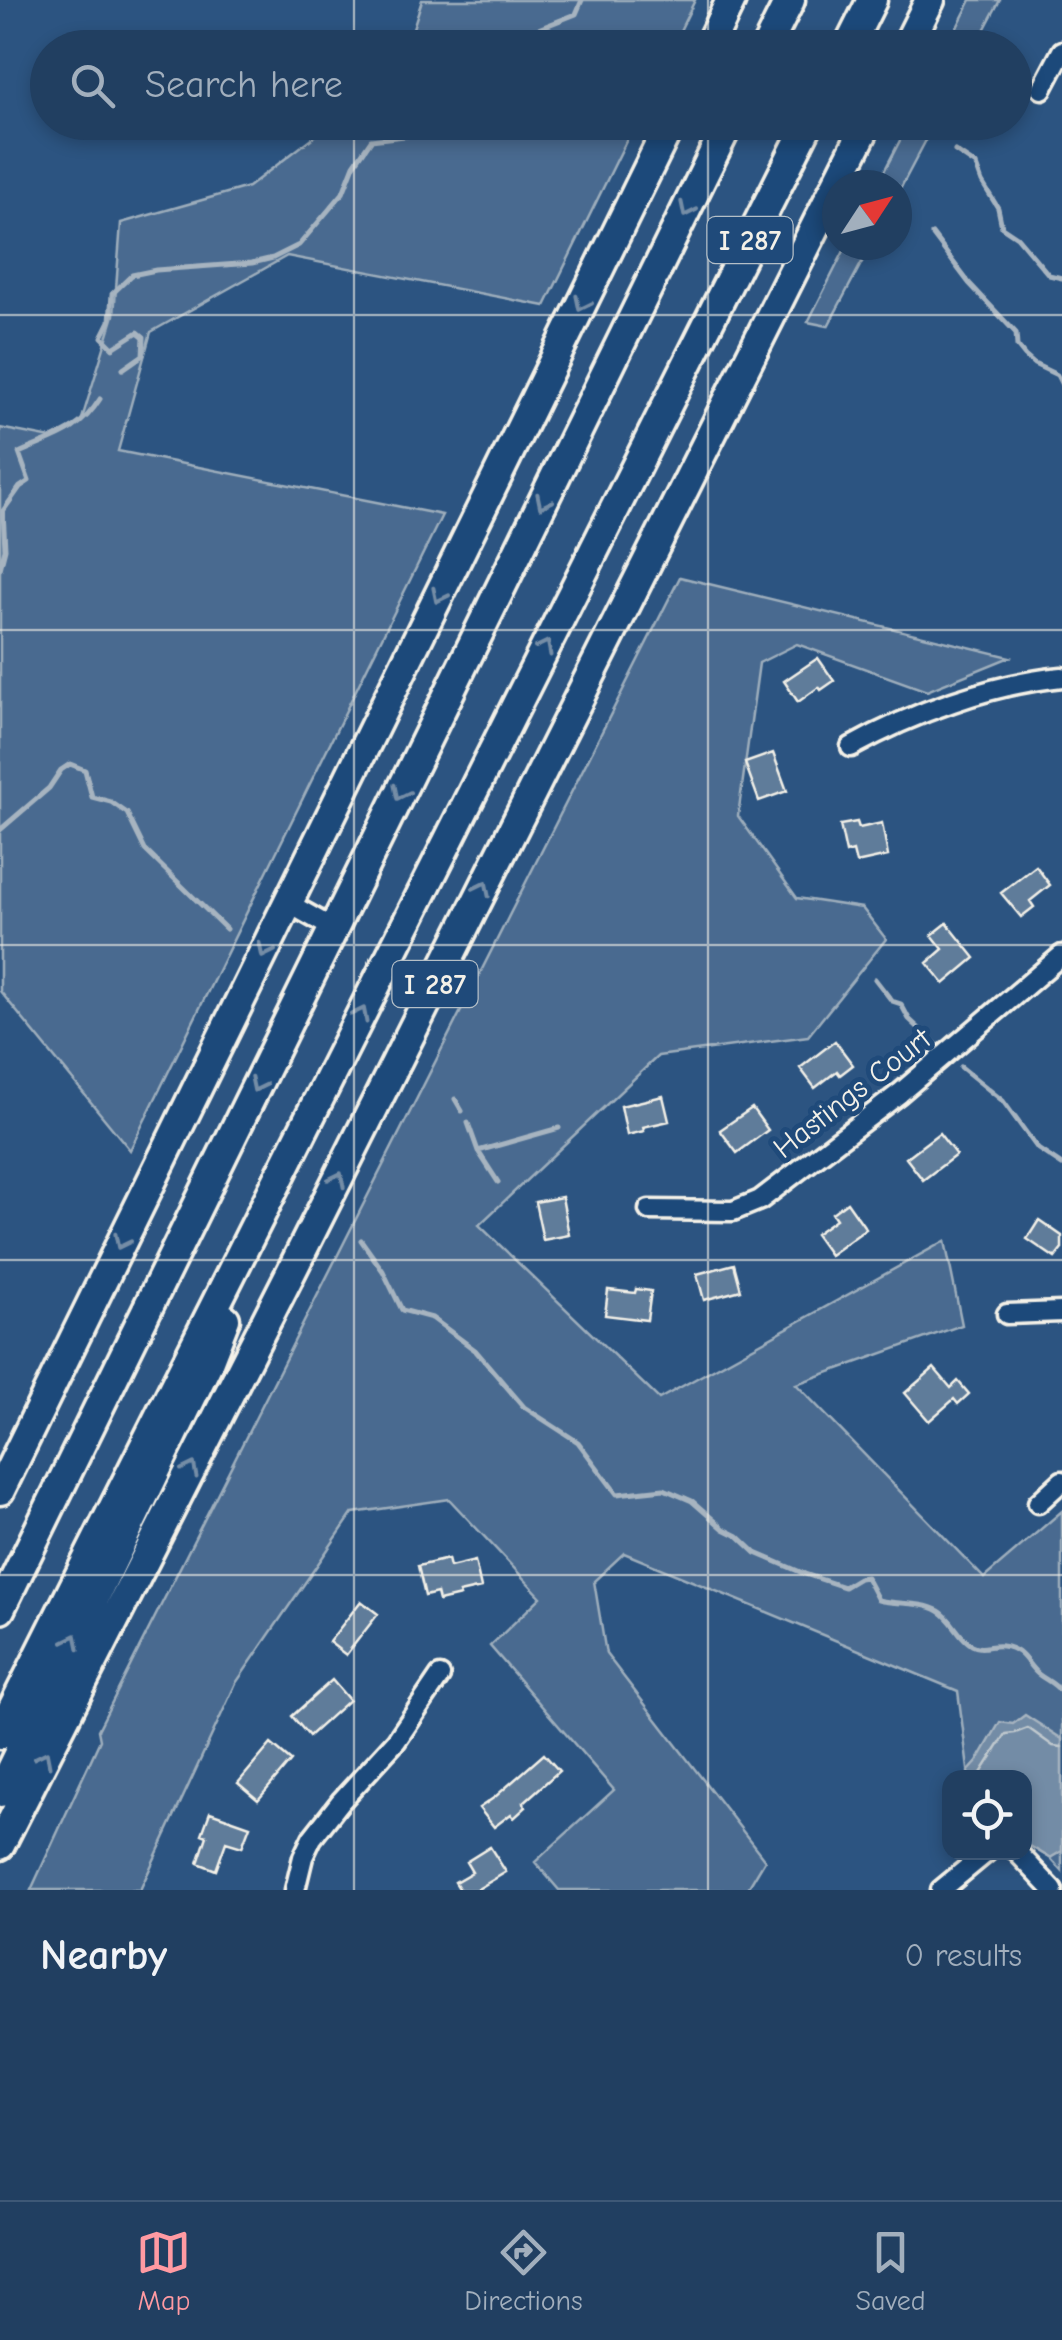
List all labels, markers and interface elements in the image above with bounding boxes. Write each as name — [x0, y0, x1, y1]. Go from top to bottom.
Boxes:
search box — [30, 30, 1032, 140]
icon: search — [65, 58, 120, 113]
text: Search here — [145, 63, 343, 107]
north arrow — [822, 170, 912, 260]
one-way arrow — [679, 200, 699, 218]
road number: I 287 — [708, 217, 792, 263]
one-way arrow — [575, 294, 594, 312]
one-way arrow — [536, 491, 556, 509]
one-way arrow — [431, 586, 451, 604]
one-way arrow — [533, 640, 553, 658]
one-way arrow — [393, 783, 412, 801]
one-way arrow — [471, 880, 490, 898]
one-way arrow — [257, 940, 277, 958]
road number: I 287 — [392, 961, 478, 1007]
one-way arrow — [349, 1006, 369, 1024]
street label: Hastings Court — [767, 1020, 939, 1166]
one-way arrow — [249, 1075, 269, 1093]
one-way arrow — [326, 1171, 345, 1189]
one-way arrow — [114, 1232, 134, 1250]
one-way arrow — [179, 1461, 198, 1479]
one-way arrow — [61, 1634, 81, 1652]
one-way arrow — [32, 1751, 51, 1769]
map controls — [942, 1770, 1032, 1860]
button: locate — [942, 1770, 1032, 1860]
text: Nearby — [40, 1931, 167, 1980]
text: 0 results — [905, 1937, 1022, 1974]
tab: Map — [136, 2225, 191, 2317]
tab: Directions — [464, 2225, 583, 2317]
tab: Saved — [856, 2225, 926, 2317]

